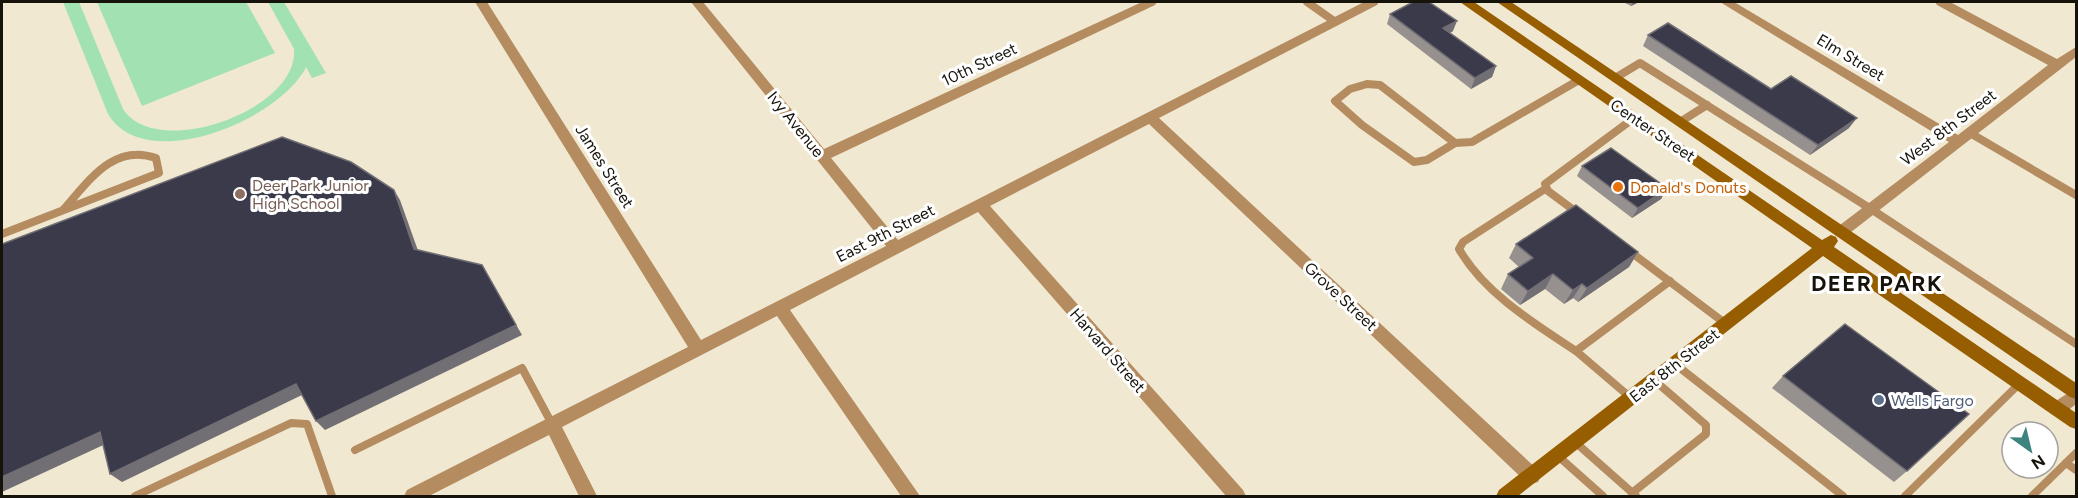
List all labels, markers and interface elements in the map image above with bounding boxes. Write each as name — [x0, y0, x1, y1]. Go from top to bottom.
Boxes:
street label: Elm Street — [1814, 30, 1888, 85]
street label: 10th Street — [939, 39, 1020, 90]
street label: West 8th Street — [1897, 85, 2000, 169]
street label: Ivy Avenue — [763, 88, 828, 161]
street label: Center Street — [1607, 95, 1699, 166]
street label: James Street — [571, 121, 638, 212]
place label: Deer Park Junior High School — [252, 176, 369, 213]
place label: Donald's Donuts — [1630, 178, 1747, 197]
marker: Donald's Donuts — [1611, 180, 1625, 194]
marker: Deer Park Junior High School — [233, 187, 247, 201]
street label: East 9th Street — [833, 200, 938, 266]
street label: Grove Street — [1300, 258, 1381, 335]
district label: DEER PARK — [1811, 270, 1943, 297]
street label: Harvard Street — [1066, 304, 1149, 396]
street label: East 8th Street — [1626, 324, 1723, 406]
place label: Wells Fargo — [1891, 391, 1974, 410]
marker: Wells Fargo — [1872, 393, 1886, 407]
north arrow — [2000, 420, 2060, 480]
text: N — [2028, 451, 2049, 473]

